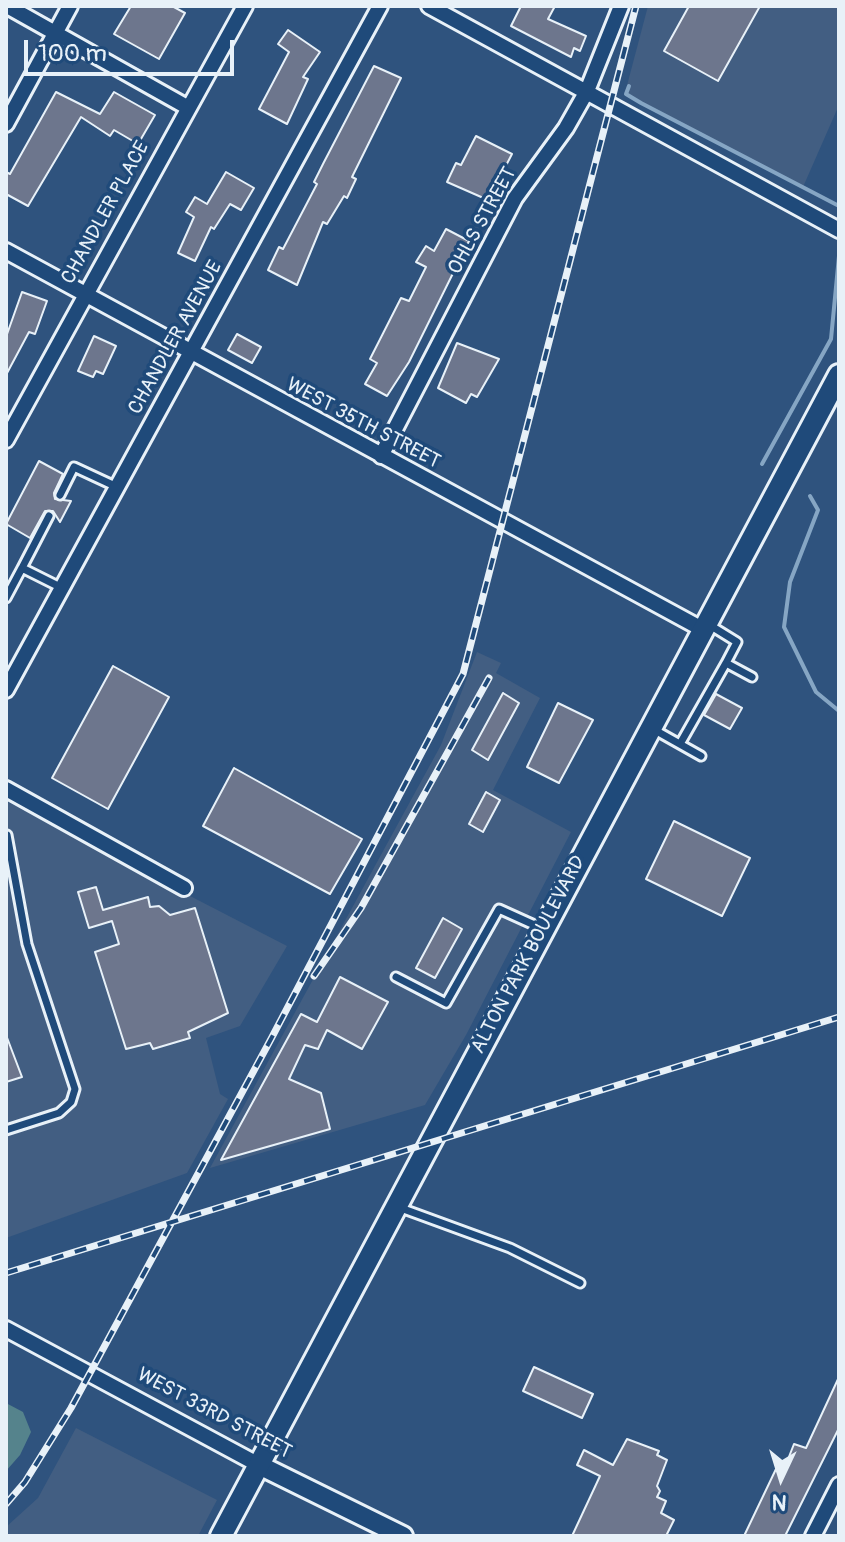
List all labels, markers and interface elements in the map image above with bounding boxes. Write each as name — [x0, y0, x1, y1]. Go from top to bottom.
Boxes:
scale bar — [28, 24, 238, 74]
text: 100 m — [38, 39, 107, 68]
street label: CHANDLER PLACE — [57, 137, 155, 289]
street label: OHLS STREET — [444, 163, 522, 279]
street label: CHANDLER AVENUE — [124, 257, 228, 419]
street label: WEST 35TH STREET — [282, 373, 444, 475]
street label: ALTON PARK BOULEVARD — [467, 852, 591, 1058]
street label: WEST 33RD STREET — [133, 1363, 295, 1465]
north arrow — [741, 1438, 821, 1518]
text: N — [771, 1487, 788, 1516]

